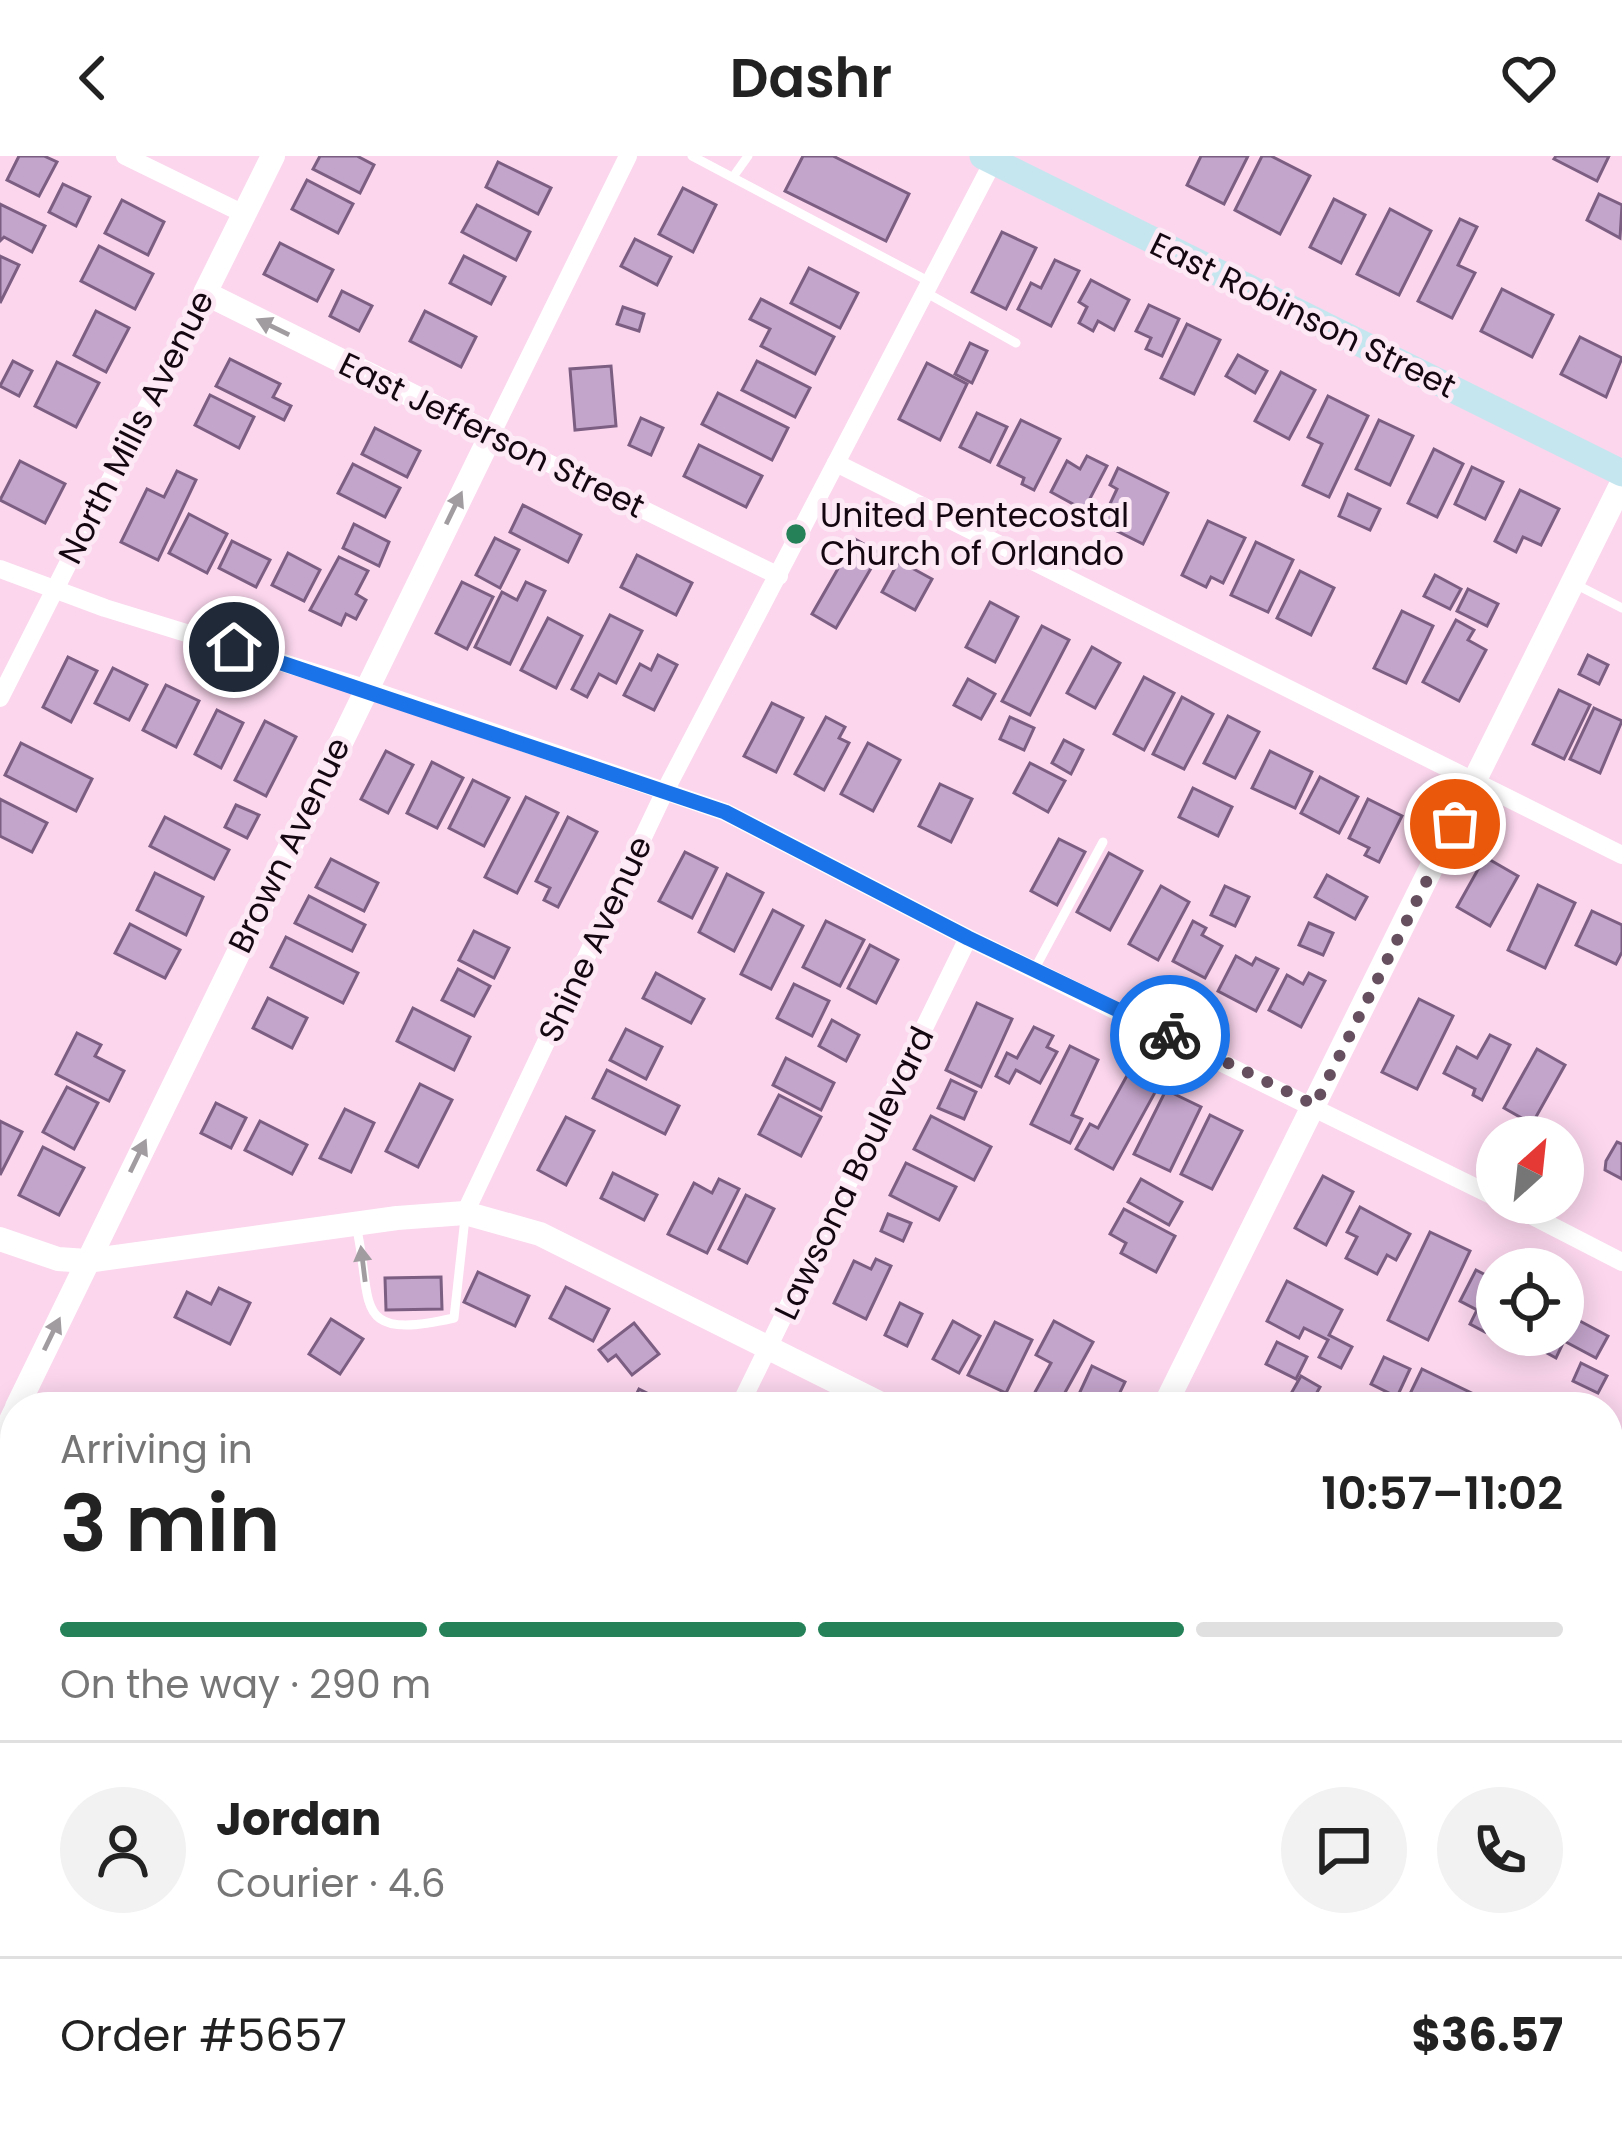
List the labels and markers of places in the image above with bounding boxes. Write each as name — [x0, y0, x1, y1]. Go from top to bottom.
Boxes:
place label: United Pentecostal Church of Orlando — [820, 492, 1129, 577]
marker: United Pentecostal Church of Orlando — [783, 521, 809, 547]
pin — [183, 596, 285, 698]
pin — [1404, 773, 1506, 875]

